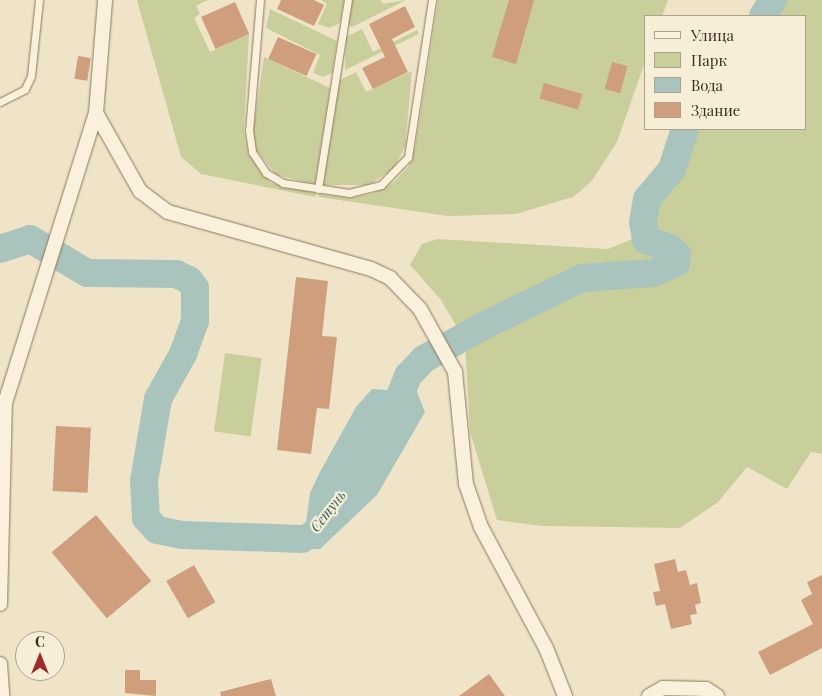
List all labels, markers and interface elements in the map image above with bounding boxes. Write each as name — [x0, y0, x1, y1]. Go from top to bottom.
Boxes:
legend — [644, 15, 807, 130]
text: Улица — [691, 25, 734, 45]
text: Парк — [691, 50, 727, 70]
text: Вода — [691, 75, 723, 95]
text: Здание — [691, 100, 740, 120]
water label: Сетунь — [307, 487, 349, 535]
north arrow — [15, 631, 65, 681]
text: С — [35, 632, 45, 651]

